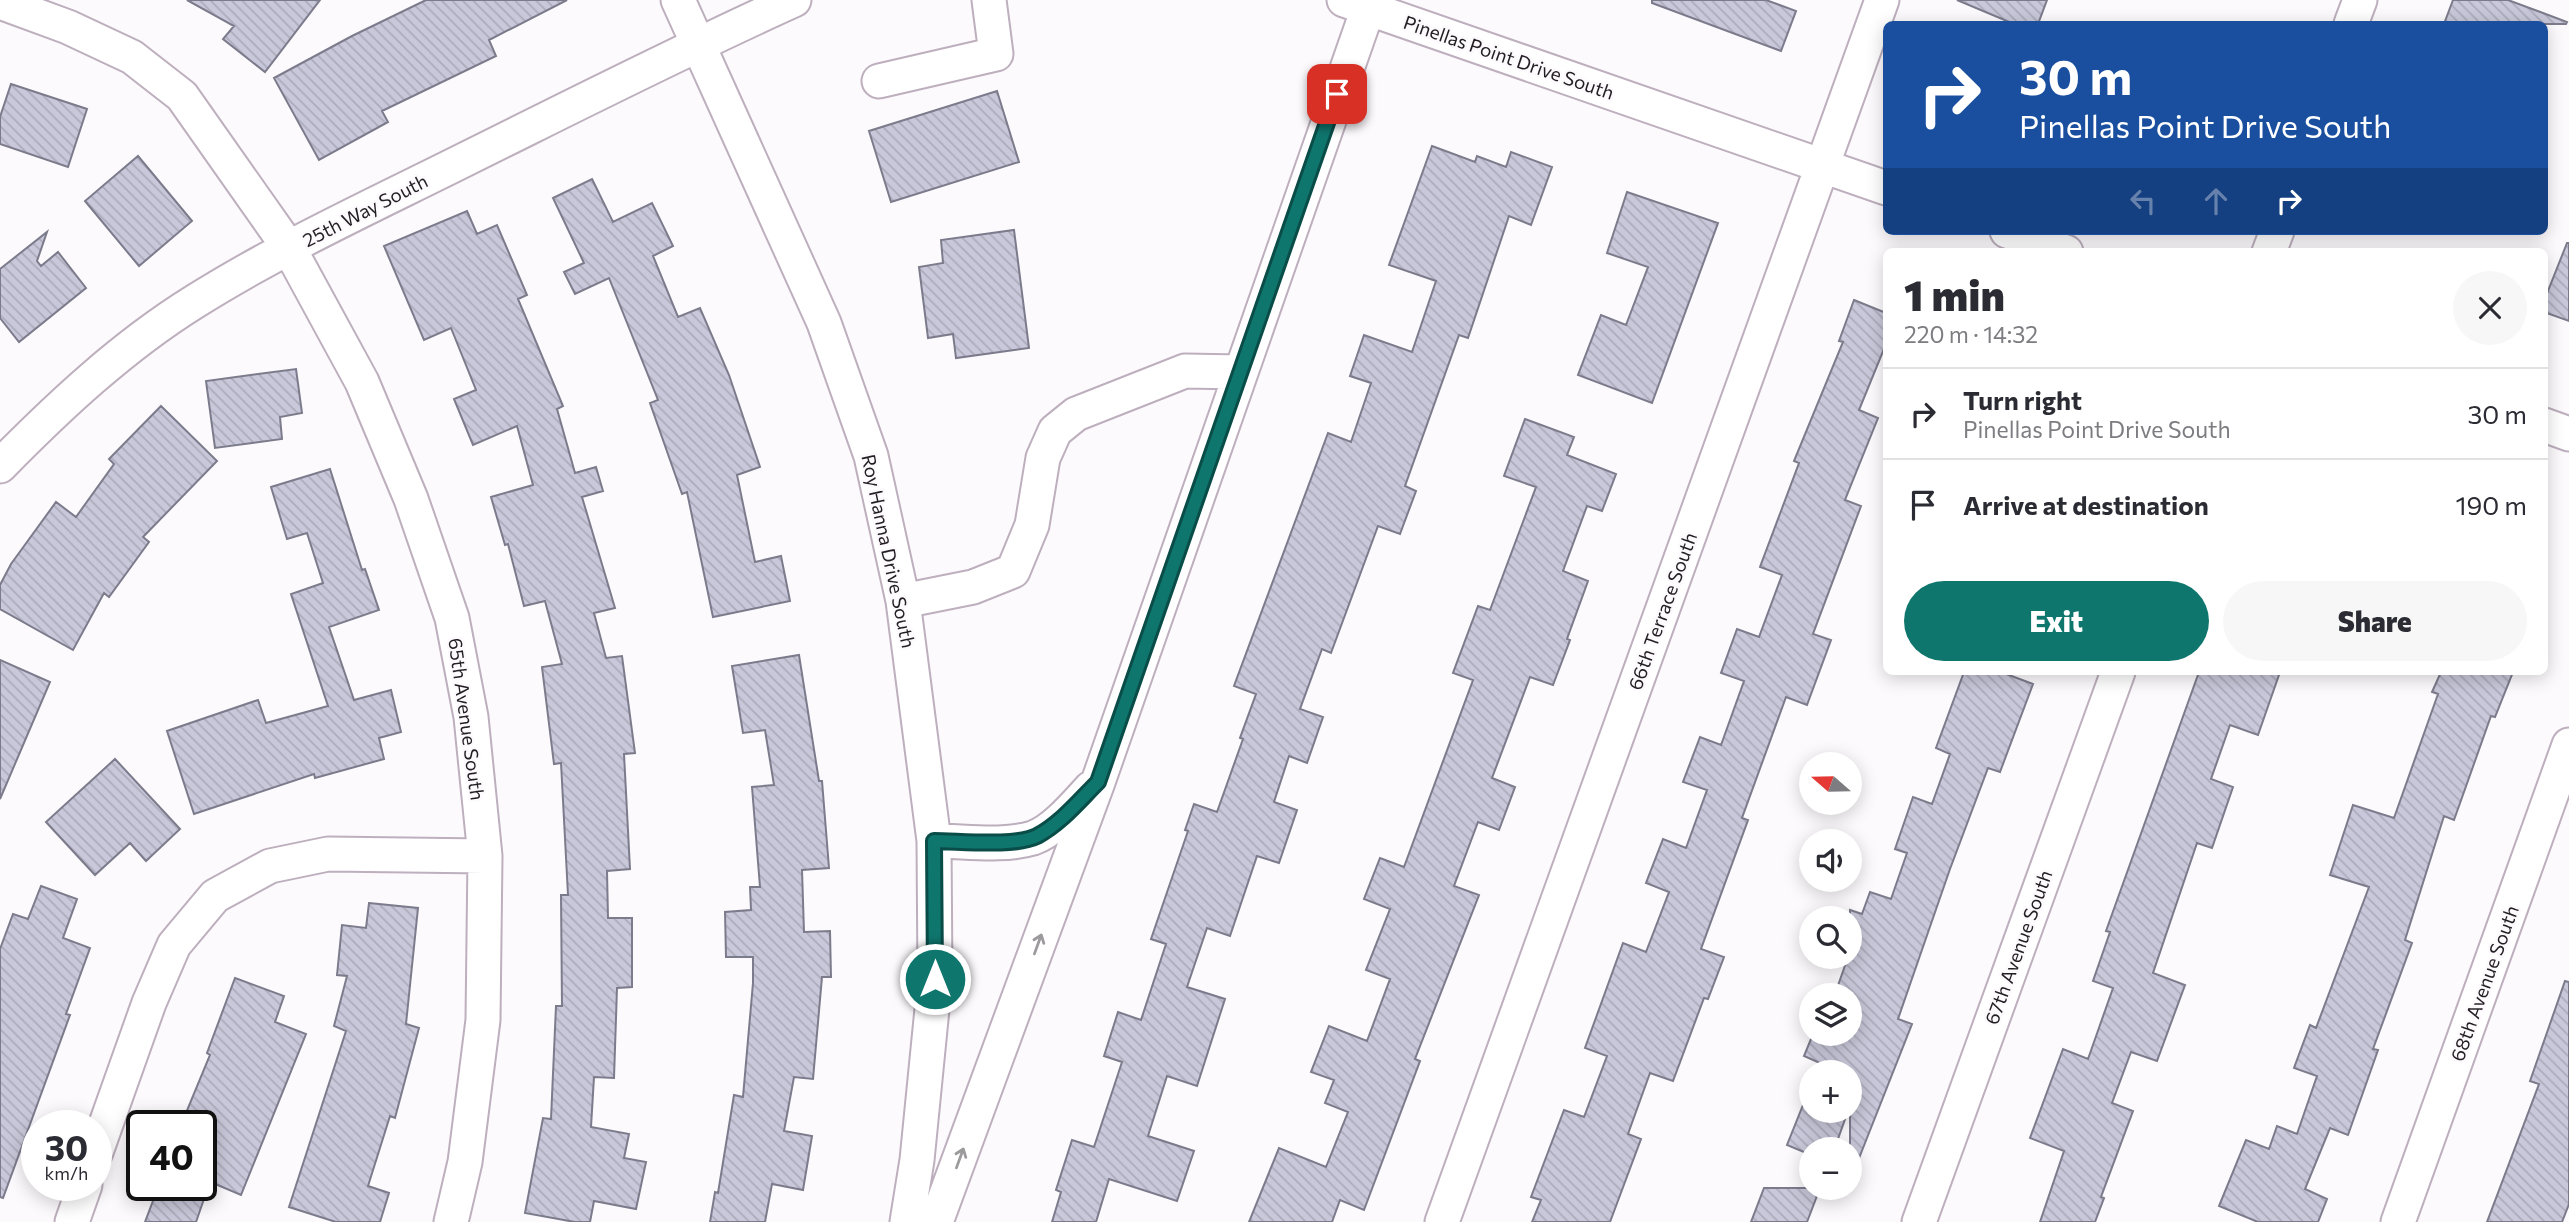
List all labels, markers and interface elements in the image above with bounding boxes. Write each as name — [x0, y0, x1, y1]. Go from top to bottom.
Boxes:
street label: Pinellas Point Drive South — [1401, 10, 1617, 104]
text: 30 m — [2019, 45, 2132, 105]
icon: right — [1904, 49, 1995, 140]
pin — [1307, 64, 1367, 124]
icon: arrive — [1318, 75, 1356, 113]
text: Pinellas Point Drive South — [2019, 105, 2391, 145]
street label: 25th Way South — [299, 169, 431, 251]
icon: left — [2124, 182, 2162, 220]
icon: ahead — [2197, 182, 2235, 220]
icon: right — [2270, 182, 2308, 220]
text: 1 min — [1904, 268, 2005, 320]
button: close — [2453, 271, 2527, 345]
text: 220 m · 14:32 — [1904, 320, 2038, 348]
text: Turn right — [1963, 384, 2082, 415]
icon: right — [1904, 395, 1942, 433]
text: 30 m — [2468, 398, 2527, 429]
text: Pinellas Point Drive South — [1963, 415, 2231, 443]
street label: Roy Hanna Drive South — [857, 452, 921, 650]
icon: arrive — [1904, 486, 1942, 524]
text: Arrive at destination — [1963, 489, 2209, 520]
text: 190 m — [2455, 489, 2527, 520]
street label: 66th Terrace South — [1623, 529, 1701, 693]
button: Exit — [1904, 581, 2209, 661]
button: Share — [2223, 581, 2527, 661]
street label: 65th Avenue South — [444, 636, 490, 802]
north arrow — [1799, 752, 1862, 816]
map controls — [1799, 752, 1862, 1200]
button: sound — [1799, 829, 1862, 892]
street label: 67th Avenue South — [1979, 867, 2057, 1027]
street label: 68th Avenue South — [2445, 902, 2523, 1064]
button: search — [1799, 906, 1862, 969]
one-way arrow — [1033, 934, 1045, 956]
position arrow — [898, 942, 972, 1016]
button: layers — [1799, 983, 1862, 1046]
button: + — [1799, 1060, 1862, 1123]
speed limit sign: 40 — [126, 1110, 217, 1201]
text: 30 — [45, 1125, 88, 1168]
button: − — [1799, 1137, 1862, 1200]
one-way arrow — [955, 1147, 967, 1169]
text: km/h — [45, 1162, 88, 1184]

